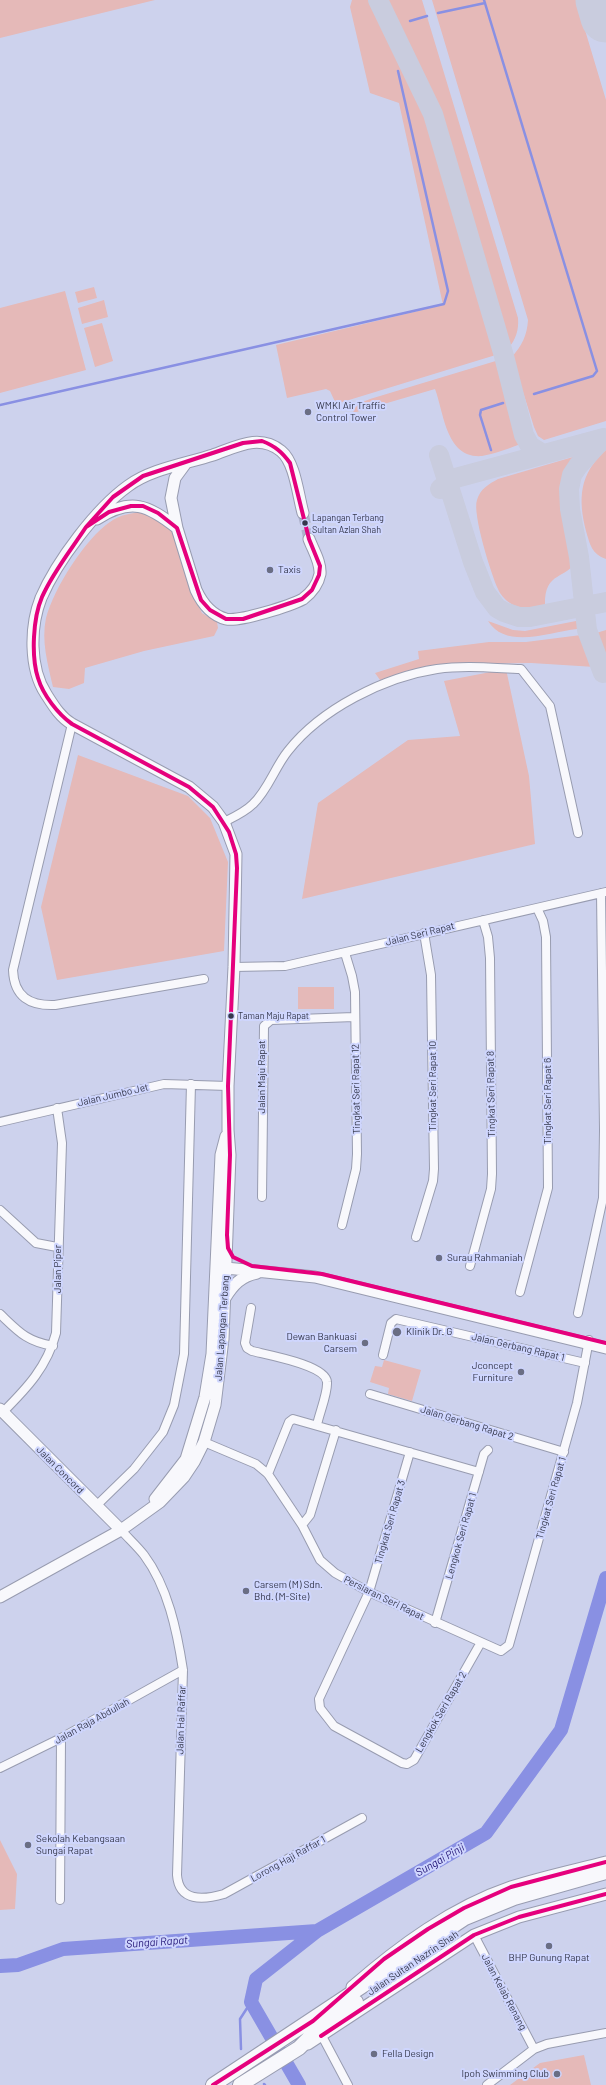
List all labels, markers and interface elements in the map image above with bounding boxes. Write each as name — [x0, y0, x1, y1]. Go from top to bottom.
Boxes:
place label: WMKI Air Traffic Control Tower — [316, 400, 385, 424]
marker: WMKI Air Traffic Control Tower — [303, 407, 313, 417]
place label: Lapangan Terbang Sultan Azlan Shah — [312, 513, 384, 534]
marker: Lapangan Terbang Sultan Azlan Shah — [300, 518, 310, 528]
place label: Taxis — [278, 564, 301, 576]
marker: Taxis — [265, 565, 275, 575]
street label: Jalan Seri Rapat — [384, 920, 456, 948]
marker: Taman Maju Rapat — [226, 1011, 236, 1021]
place label: Taman Maju Rapat — [238, 1011, 309, 1021]
street label: Jalan Maju Rapat — [256, 1040, 268, 1114]
street label: Tingkat Seri Rapat 10 — [427, 1041, 439, 1131]
street label: Tingkat Seri Rapat 12 — [349, 1044, 363, 1134]
street label: Tingkat Seri Rapat 8 — [484, 1051, 498, 1137]
street label: Tingkat Seri Rapat 6 — [542, 1058, 554, 1144]
street label: Jalan Jumbo Jet — [76, 1081, 150, 1109]
street label: Jalan Piper — [52, 1245, 64, 1293]
place label: Surau Rahmaniah — [447, 1252, 523, 1264]
marker: Surau Rahmaniah — [434, 1253, 444, 1263]
street label: Jalan Lapangan Terbang — [212, 1275, 232, 1381]
marker: Klinik Dr. G — [391, 1326, 403, 1338]
place label: Klinik Dr. G — [406, 1326, 452, 1338]
street label: Jalan Gerbang Rapat 1 — [470, 1330, 566, 1364]
place label: Dewan Bankuasi Carsem — [286, 1331, 357, 1354]
marker: Dewan Bankuasi Carsem — [360, 1338, 370, 1348]
place label: Jconcept Furniture — [472, 1360, 513, 1384]
marker: Jconcept Furniture — [516, 1367, 526, 1377]
street label: Jalan Gerbang Rapat 2 — [419, 1403, 515, 1443]
street label: Jalan Concord — [34, 1444, 86, 1496]
street label: Tingkat Seri Rapat 1 — [534, 1456, 568, 1540]
street label: Tingkat Seri Rapat 3 — [372, 1479, 408, 1565]
street label: Lengkok Seri Rapat 1 — [443, 1491, 479, 1581]
street label: Persiaran Seri Rapat — [342, 1573, 426, 1623]
place label: Carsem (M) Sdn. Bhd. (M-Site) — [254, 1579, 323, 1602]
marker: Carsem (M) Sdn. Bhd. (M-Site) — [241, 1586, 251, 1596]
street label: Lengkok Seri Rapat 2 — [413, 1670, 469, 1754]
street label: Jalan Hai Raffar — [174, 1685, 188, 1755]
street label: Jalan Raja Abdullah — [52, 1695, 132, 1747]
place label: Sekolah Kebangsaan Sungai Rapat — [36, 1833, 125, 1856]
street label: Lorong Haji Raffar 1 — [248, 1833, 328, 1885]
marker: Sekolah Kebangsaan Sungai Rapat — [23, 1840, 33, 1850]
water label: Sungai Pinji — [413, 1841, 467, 1879]
street label: Jalan Sultan Nazrin Shah — [365, 1928, 461, 1998]
water label: Sungai Rapat — [126, 1933, 188, 1951]
marker: BHP Gunung Rapat — [544, 1941, 554, 1951]
street label: Jalan Kelab Renang — [479, 1952, 529, 2032]
place label: BHP Gunung Rapat — [508, 1952, 590, 1964]
place label: Fella Design — [382, 2048, 434, 2060]
marker: Fella Design — [369, 2049, 379, 2059]
place label: Ipoh Swimming Club — [462, 2068, 549, 2080]
marker: Ipoh Swimming Club — [552, 2069, 562, 2079]

